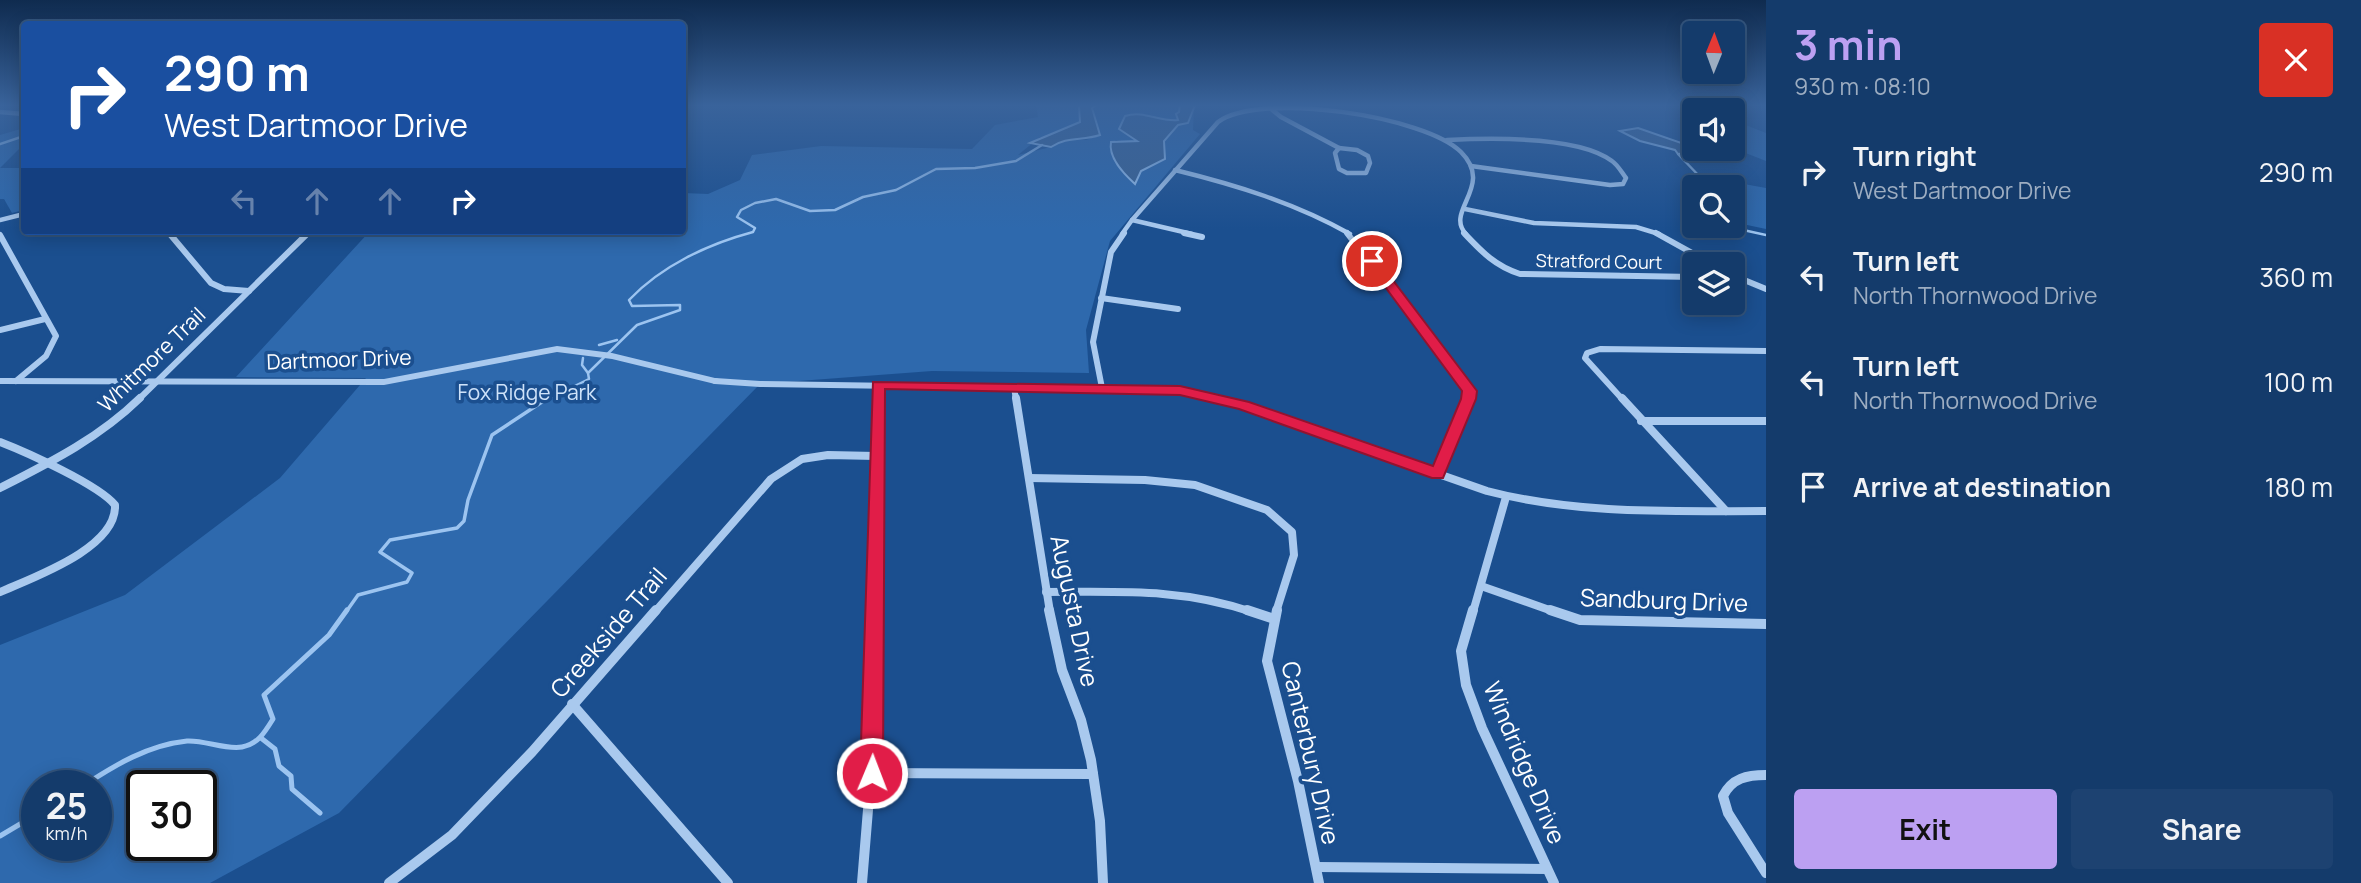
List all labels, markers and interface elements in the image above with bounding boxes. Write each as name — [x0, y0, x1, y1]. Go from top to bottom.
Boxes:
text: 3 min — [1794, 15, 1903, 73]
north arrow — [1682, 21, 1745, 84]
map controls — [1682, 21, 1745, 315]
button: close — [2259, 23, 2333, 97]
text: 290 m — [164, 39, 310, 106]
icon: right — [49, 49, 140, 140]
text: 930 m · 08:10 — [1794, 70, 1931, 102]
button: sound — [1682, 98, 1745, 161]
text: West Dartmoor Drive — [164, 103, 468, 147]
text: Turn right — [1853, 138, 1977, 174]
icon: right — [1794, 153, 1832, 191]
text: 290 m — [2259, 154, 2333, 190]
text: West Dartmoor Drive — [1853, 174, 2072, 206]
button: search — [1682, 175, 1745, 238]
icon: left — [225, 182, 263, 220]
icon: ahead — [298, 182, 336, 220]
icon: ahead — [371, 182, 409, 220]
icon: right — [444, 182, 482, 220]
pin — [1342, 231, 1402, 291]
icon: arrive — [1353, 242, 1391, 280]
text: Turn left — [1853, 243, 1960, 279]
street label: Stratford Court — [1535, 248, 1663, 274]
button: layers — [1682, 252, 1745, 315]
icon: left — [1794, 258, 1832, 296]
text: 360 m — [2259, 259, 2333, 295]
text: North Thornwood Drive — [1853, 279, 2097, 311]
street label: Whitmore Trail — [91, 301, 211, 418]
street label: Dartmoor Drive — [266, 342, 412, 376]
text: Turn left — [1853, 348, 1960, 384]
icon: left — [1794, 363, 1832, 401]
text: 100 m — [2264, 364, 2333, 400]
park label: Fox Ridge Park — [457, 378, 597, 406]
text: North Thornwood Drive — [1853, 384, 2097, 416]
icon: arrive — [1794, 468, 1832, 506]
text: Arrive at destination — [1853, 469, 2111, 505]
text: 180 m — [2265, 469, 2333, 505]
street label: Augusta Drive — [1043, 532, 1108, 690]
street label: Creekside Trail — [542, 560, 674, 704]
street label: Sandburg Drive — [1579, 580, 1749, 619]
street label: Canterbury Drive — [1274, 658, 1349, 848]
street label: Windridge Drive — [1476, 676, 1574, 849]
position arrow — [835, 736, 909, 810]
speed limit sign: 30 — [126, 770, 217, 861]
text: 25 — [46, 782, 87, 830]
button: Exit — [1794, 789, 2057, 869]
button: Share — [2071, 789, 2333, 869]
text: km/h — [46, 821, 87, 845]

